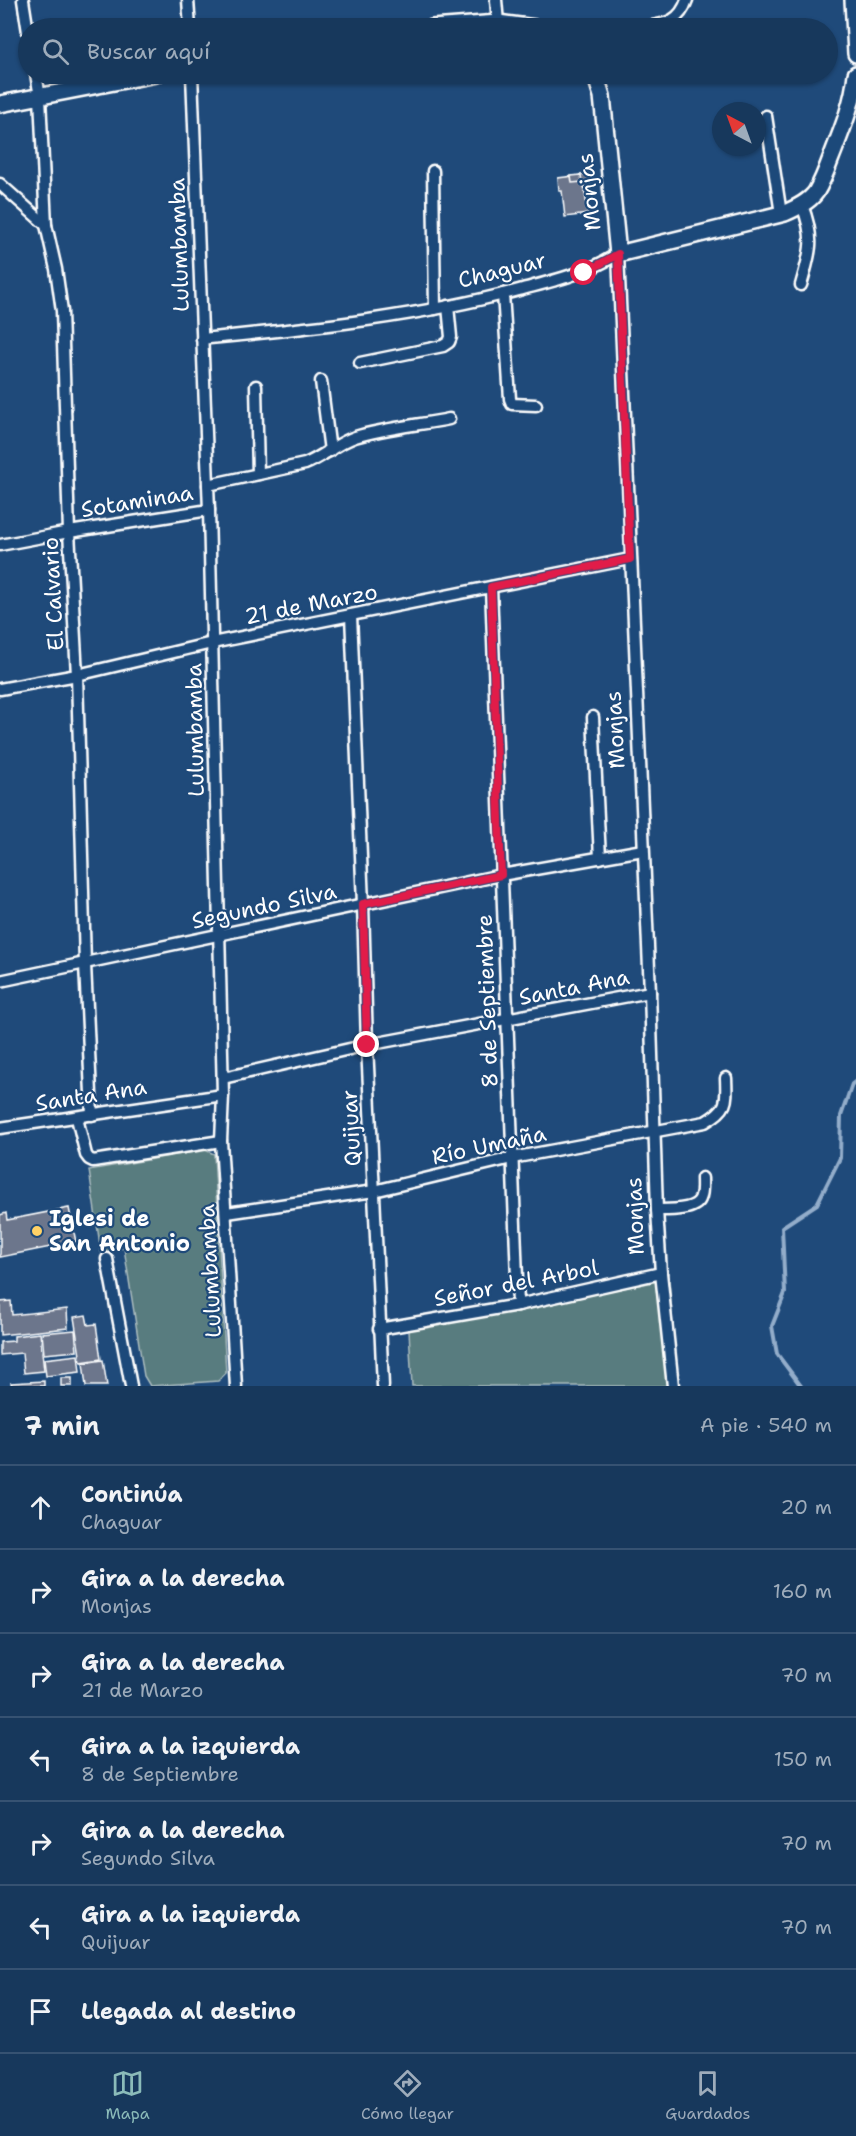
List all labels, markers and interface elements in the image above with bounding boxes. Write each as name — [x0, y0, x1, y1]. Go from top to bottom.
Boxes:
search box — [18, 18, 838, 84]
icon: search — [39, 35, 72, 68]
text: Buscar aquí — [87, 37, 210, 66]
north arrow — [712, 102, 766, 156]
street label: Monjas — [571, 152, 607, 232]
street label: Lulumbamba — [162, 177, 196, 312]
street label: Chaguar — [455, 245, 549, 295]
route start — [570, 259, 596, 285]
street label: Sotaminaa — [79, 478, 195, 524]
street label: El Calvario — [36, 536, 70, 652]
street label: 21 de Marzo — [242, 577, 380, 631]
street label: Lulumbamba — [179, 663, 211, 797]
street label: Monjas — [598, 690, 632, 770]
street label: Segundo Silva — [189, 876, 339, 936]
street label: 8 de Septiembre — [469, 914, 505, 1088]
street label: Santa Ana — [516, 962, 632, 1012]
route end — [353, 1031, 379, 1057]
street label: Santa Ana — [33, 1072, 149, 1118]
street label: Quijuar — [335, 1089, 367, 1167]
street label: Río Umaña — [429, 1119, 549, 1171]
street label: Monjas — [619, 1177, 651, 1255]
street label: Lulumbamba — [192, 1203, 228, 1339]
place label: Iglesi de San Antonio — [49, 1204, 190, 1258]
marker: Iglesi de San Antonio — [30, 1224, 44, 1238]
street label: Señor del Arbol — [431, 1253, 601, 1313]
text: 7 min — [24, 1408, 100, 1443]
text: A pie · 540 m — [700, 1412, 832, 1438]
text: Continúa — [81, 1480, 183, 1509]
icon: ahead — [24, 1491, 57, 1524]
text: 20 m — [781, 1494, 832, 1520]
text: Chaguar — [81, 1509, 163, 1535]
text: Gira a la derecha — [81, 1564, 285, 1593]
icon: right — [24, 1575, 57, 1608]
text: 160 m — [773, 1578, 832, 1604]
text: Monjas — [81, 1593, 152, 1619]
text: Gira a la derecha — [81, 1648, 285, 1677]
icon: right — [24, 1659, 57, 1692]
text: 70 m — [780, 1662, 832, 1688]
text: 21 de Marzo — [81, 1677, 203, 1703]
text: Gira a la izquierda — [81, 1732, 300, 1761]
icon: left — [24, 1743, 57, 1776]
text: 150 m — [774, 1746, 832, 1772]
text: 8 de Septiembre — [81, 1761, 239, 1787]
text: Gira a la derecha — [81, 1816, 285, 1845]
icon: right — [24, 1827, 57, 1860]
text: 70 m — [780, 1830, 832, 1856]
text: Segundo Silva — [81, 1845, 215, 1871]
text: Gira a la izquierda — [81, 1900, 300, 1929]
icon: left — [24, 1911, 57, 1944]
text: 70 m — [780, 1914, 832, 1940]
text: Quijuar — [81, 1929, 151, 1955]
icon: arrive — [24, 1995, 57, 2028]
text: Llegada al destino — [81, 1997, 296, 2026]
tab: Mapa — [106, 2067, 150, 2124]
tab: Cómo llegar — [361, 2067, 454, 2124]
tab: Guardados — [665, 2067, 750, 2124]

